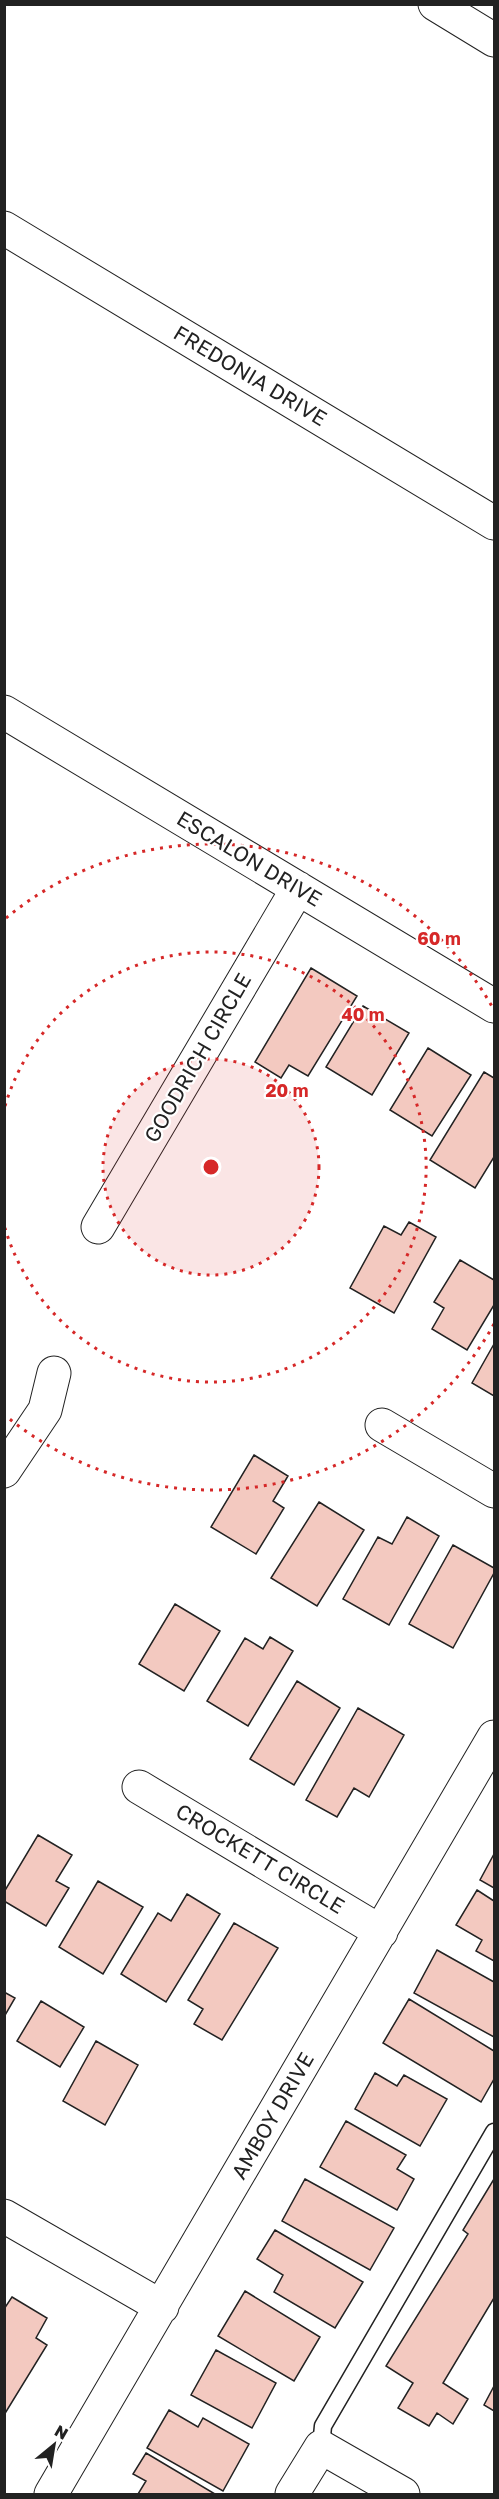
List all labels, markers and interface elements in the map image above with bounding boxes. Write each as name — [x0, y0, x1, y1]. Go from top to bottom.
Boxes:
street label: FREDONIA DRIVE — [169, 319, 332, 431]
street label: ESCALON DRIVE — [172, 805, 327, 912]
text: 60 m — [417, 927, 461, 949]
street label: GOODRICH CIRCLE — [138, 968, 256, 1147]
text: 40 m — [341, 1003, 385, 1025]
text: 20 m — [266, 1079, 308, 1101]
centre of rings — [201, 1157, 221, 1177]
street label: CROCKETT CIRCLE — [171, 1797, 350, 1919]
street label: AMBOY DRIVE — [225, 2047, 319, 2184]
north arrow — [24, 2415, 84, 2475]
text: N — [51, 2420, 72, 2444]

